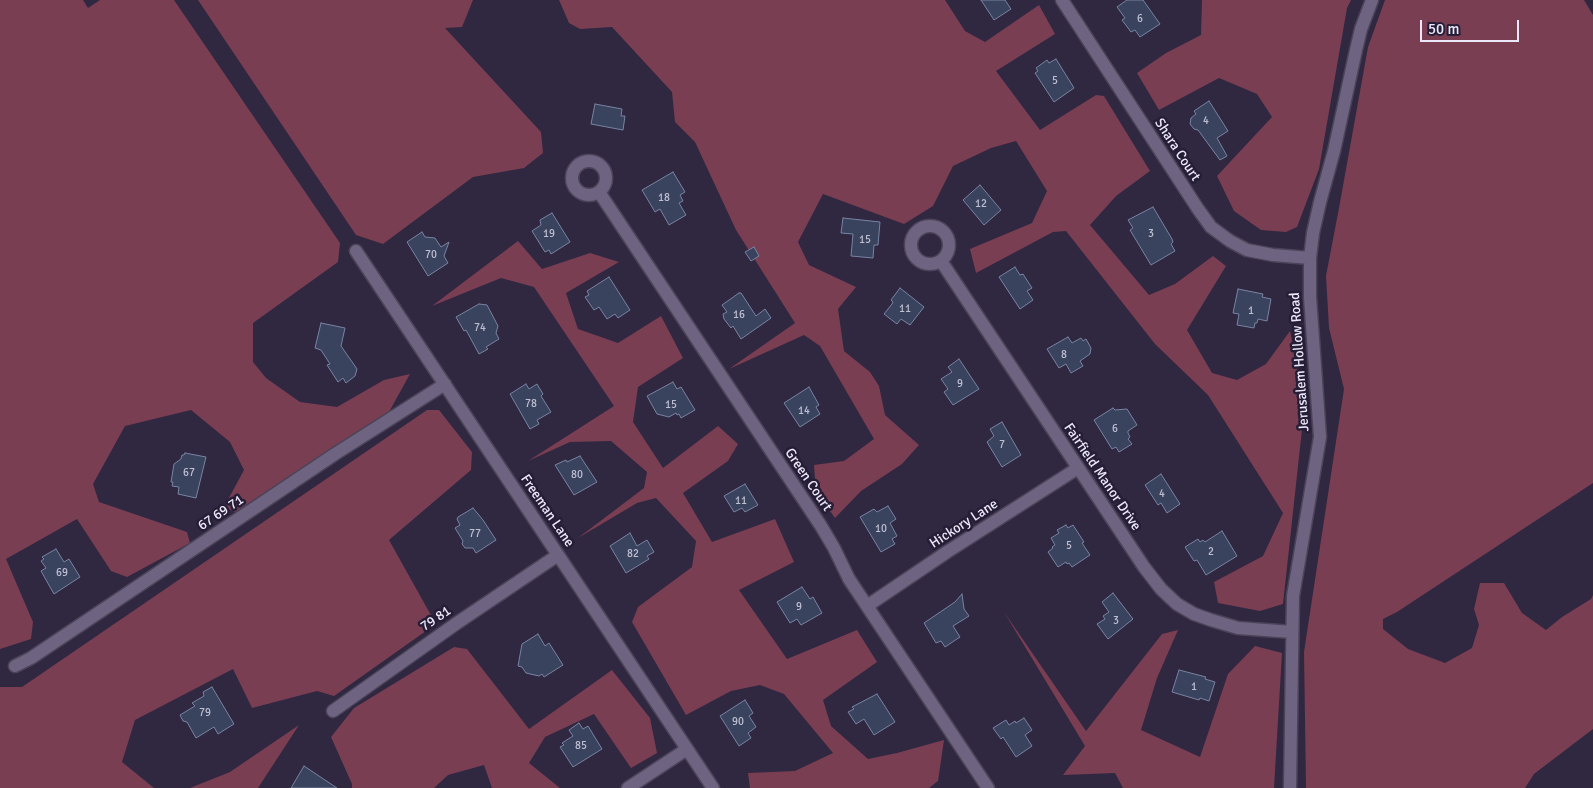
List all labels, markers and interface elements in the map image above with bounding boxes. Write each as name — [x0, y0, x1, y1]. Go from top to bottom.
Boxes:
scale bar — [1423, 10, 1522, 42]
house number: 6 — [1137, 12, 1143, 26]
text: 50 m — [1428, 20, 1459, 38]
house number: 5 — [1052, 74, 1058, 88]
house number: 4 — [1203, 114, 1209, 128]
street label: Shara Court — [1151, 116, 1203, 184]
house number: 18 — [658, 191, 670, 205]
house number: 12 — [975, 197, 987, 211]
house number: 19 — [543, 227, 555, 241]
house number: 3 — [1148, 227, 1154, 241]
house number: 15 — [859, 233, 871, 247]
house number: 70 — [425, 248, 437, 262]
street label: Jerusalem Hollow Road — [1287, 292, 1313, 432]
house number: 11 — [899, 302, 911, 316]
house number: 1 — [1248, 304, 1254, 318]
house number: 16 — [733, 308, 745, 322]
house number: 74 — [474, 321, 486, 335]
house number: 8 — [1061, 348, 1067, 362]
house number: 9 — [957, 377, 963, 391]
house number: 78 — [525, 397, 537, 411]
house number: 15 — [665, 398, 677, 412]
house number: 14 — [798, 404, 810, 418]
street label: Fairfield Manor Drive — [1060, 420, 1144, 534]
house number: 6 — [1112, 422, 1118, 436]
house number: 7 — [999, 438, 1005, 452]
street label: Green Court — [781, 445, 835, 515]
house number: 67 — [183, 466, 195, 480]
house number: 80 — [571, 468, 583, 482]
street label: Freeman Lane — [517, 472, 577, 550]
house number: 4 — [1159, 487, 1165, 501]
street label: 67 69 71 — [195, 492, 247, 534]
house number: 11 — [735, 494, 747, 508]
street label: Hickory Lane — [927, 496, 1001, 552]
house number: 10 — [875, 522, 887, 536]
house number: 77 — [469, 527, 481, 541]
house number: 5 — [1066, 539, 1072, 553]
house number: 2 — [1208, 545, 1214, 559]
house number: 82 — [627, 547, 639, 561]
house number: 69 — [56, 566, 68, 580]
house number: 9 — [796, 600, 802, 614]
street label: 79 81 — [417, 603, 455, 635]
house number: 3 — [1113, 614, 1119, 628]
house number: 1 — [1191, 680, 1197, 694]
house number: 79 — [199, 706, 211, 720]
house number: 90 — [732, 715, 744, 729]
house number: 85 — [575, 739, 587, 753]

